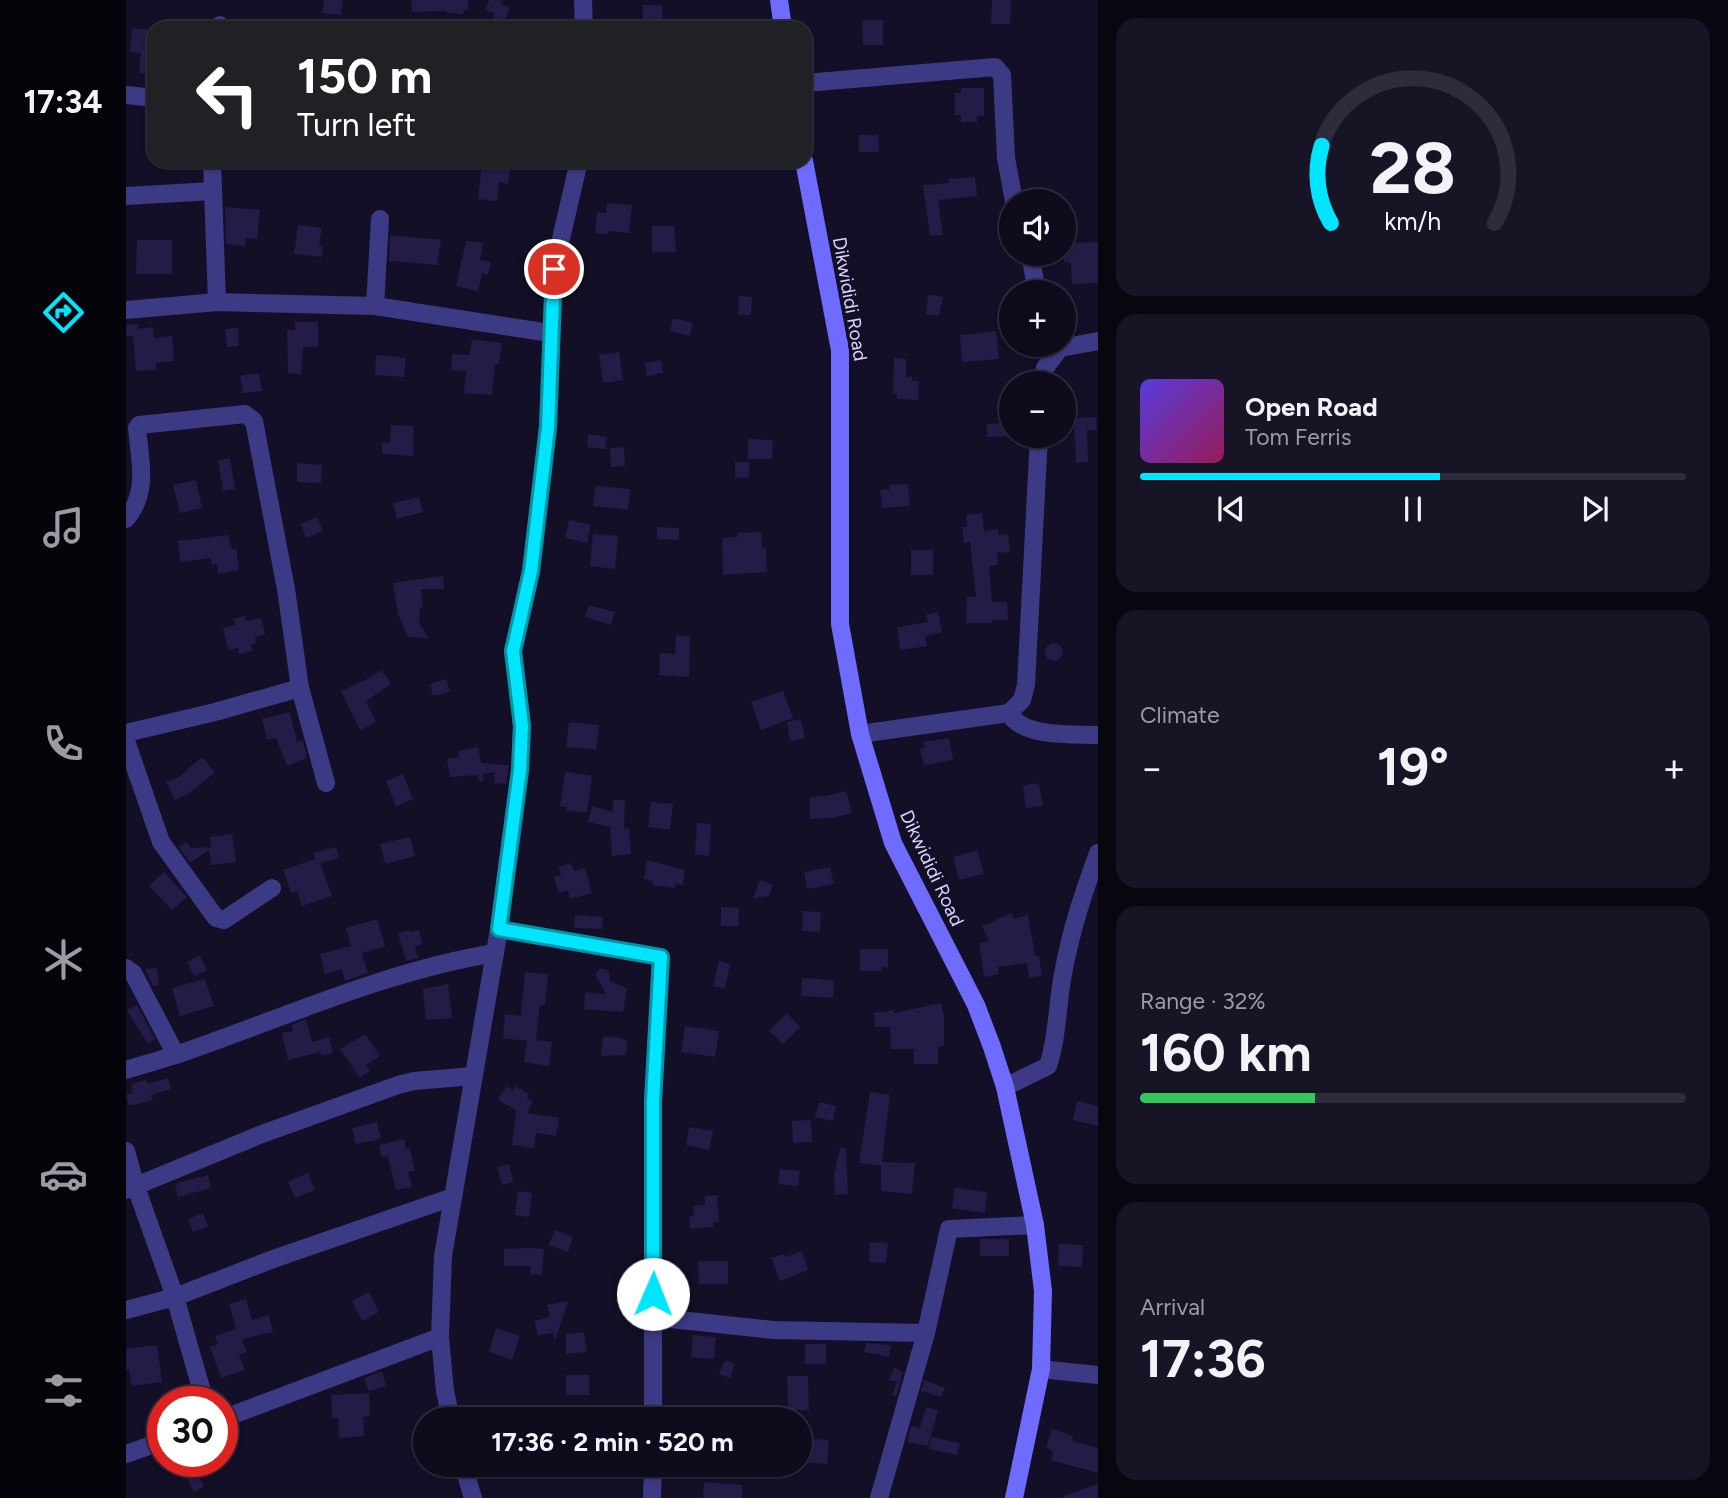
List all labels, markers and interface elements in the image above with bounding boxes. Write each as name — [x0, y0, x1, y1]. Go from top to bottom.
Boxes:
text: 150 m — [297, 46, 432, 105]
icon: left — [182, 49, 273, 140]
text: 17:34 — [24, 83, 102, 121]
text: Turn left — [297, 106, 416, 144]
text: 28 — [1370, 124, 1456, 211]
map controls — [999, 189, 1076, 448]
button: sound — [999, 189, 1076, 266]
text: km/h — [1384, 206, 1442, 236]
street label: Dikwididi Road — [828, 235, 872, 363]
pin — [524, 239, 584, 299]
icon: arrive — [535, 250, 573, 288]
button: + — [999, 280, 1076, 357]
icon: directions — [39, 288, 88, 337]
button: − — [999, 371, 1076, 448]
text: Open Road — [1245, 391, 1378, 423]
text: Tom Ferris — [1245, 423, 1351, 451]
icon: previous — [1212, 490, 1250, 528]
icon: pause — [1394, 490, 1432, 528]
icon: next — [1576, 490, 1614, 528]
icon: music — [39, 503, 88, 552]
text: Climate — [1140, 701, 1219, 729]
icon: phone — [39, 719, 88, 768]
text: 19° — [1377, 736, 1449, 798]
text: − — [1140, 745, 1164, 791]
text: + — [1662, 745, 1686, 791]
street label: Dikwididi Road — [895, 806, 969, 930]
icon: climate — [39, 935, 88, 984]
text: Range · 32% — [1140, 987, 1266, 1015]
text: 160 km — [1140, 1022, 1312, 1084]
icon: car — [39, 1150, 88, 1199]
position arrow — [616, 1257, 690, 1331]
text: Arrival — [1140, 1293, 1205, 1321]
text: 17:36 — [1140, 1328, 1266, 1390]
icon: filters — [39, 1366, 88, 1415]
speed limit sign: 30 — [147, 1386, 238, 1477]
text: 17:36 · 2 min · 520 m — [491, 1426, 734, 1458]

